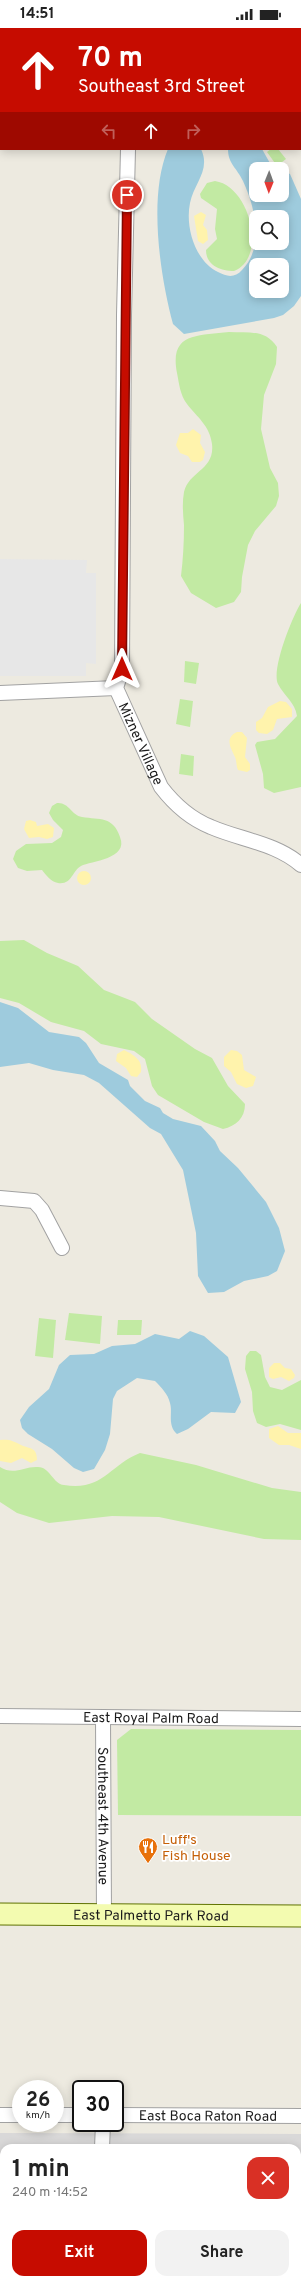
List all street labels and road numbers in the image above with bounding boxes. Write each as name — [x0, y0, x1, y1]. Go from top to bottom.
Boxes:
street label: Mizner Village — [114, 700, 166, 788]
street label: East Royal Palm Road — [83, 1710, 219, 1728]
street label: Southeast 4th Avenue — [93, 1747, 111, 1885]
street label: East Palmetto Park Road — [73, 1907, 229, 1926]
street label: East Boca Raton Road — [139, 2108, 277, 2126]

